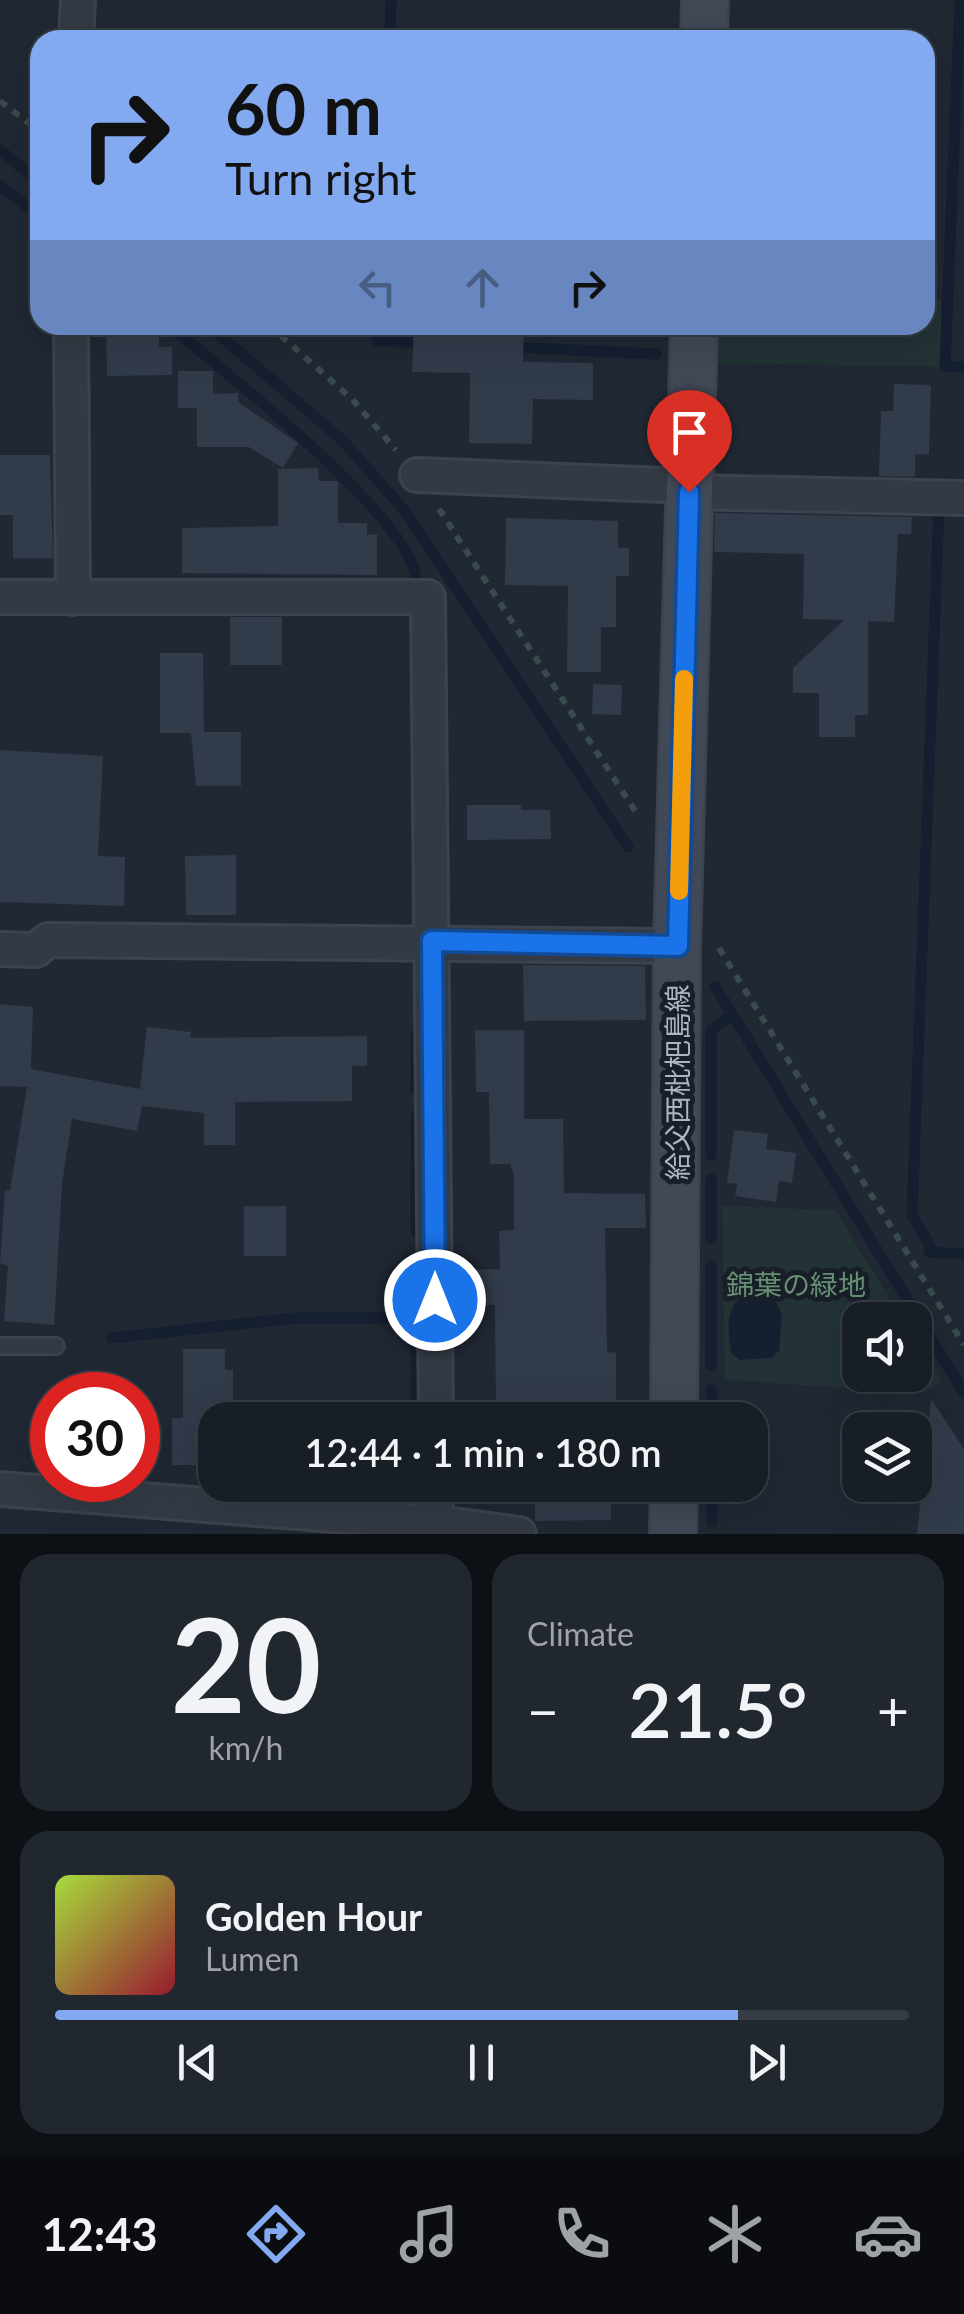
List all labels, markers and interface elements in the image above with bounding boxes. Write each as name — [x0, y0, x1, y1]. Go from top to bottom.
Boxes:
text: 60 m — [225, 66, 382, 150]
icon: right — [60, 70, 190, 200]
text: Turn right — [225, 151, 416, 205]
icon: left — [350, 260, 405, 315]
icon: ahead — [455, 260, 510, 315]
icon: right — [560, 260, 615, 315]
pin — [647, 390, 732, 493]
icon: arrive — [662, 405, 717, 460]
street label: 給父西枇杷島線 — [660, 984, 694, 1180]
position arrow — [383, 1248, 487, 1352]
park label: 錦葉の緑地 — [726, 1267, 866, 1301]
map controls — [842, 1302, 932, 1502]
button: sound — [842, 1302, 932, 1392]
speed limit sign: 30 — [30, 1372, 160, 1502]
button: layers — [842, 1412, 932, 1502]
text: 12:44 · 1 min · 180 m — [305, 1429, 661, 1475]
text: 20 — [171, 1585, 321, 1741]
text: Climate — [527, 1614, 634, 1653]
text: 21.5° — [628, 1664, 808, 1754]
text: − — [527, 1677, 559, 1743]
text: + — [877, 1677, 909, 1743]
text: km/h — [209, 1728, 283, 1767]
text: Golden Hour — [205, 1893, 422, 1939]
text: Lumen — [205, 1939, 299, 1978]
icon: previous — [170, 2035, 225, 2090]
icon: pause — [454, 2035, 509, 2090]
icon: next — [739, 2035, 794, 2090]
icon: directions — [241, 2199, 311, 2269]
icon: music — [394, 2199, 464, 2269]
icon: phone — [547, 2199, 617, 2269]
icon: climate — [700, 2199, 770, 2269]
icon: car — [853, 2199, 923, 2269]
text: 12:43 — [42, 2207, 158, 2261]

